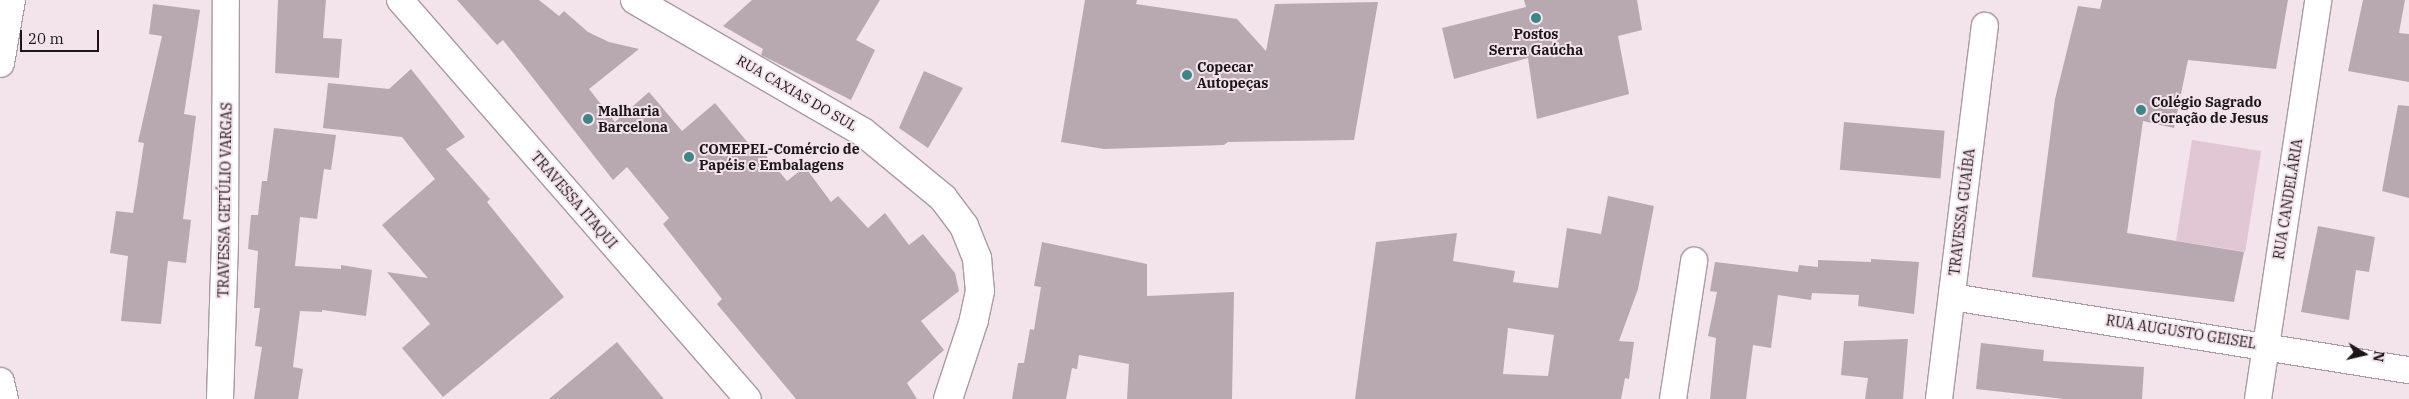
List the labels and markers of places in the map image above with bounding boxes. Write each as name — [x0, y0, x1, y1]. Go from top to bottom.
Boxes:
marker: Postos Serra Gaúcha — [1530, 12, 1542, 24]
place label: Postos Serra Gaúcha — [1489, 26, 1583, 58]
place label: Copecar Autopeças — [1197, 59, 1268, 92]
marker: Copecar Autopeças — [1181, 69, 1193, 81]
place label: Colégio Sagrado Coração de Jesus — [2151, 94, 2268, 126]
place label: Malharia Barcelona — [598, 103, 668, 136]
marker: Colégio Sagrado Coração de Jesus — [2135, 104, 2147, 116]
marker: Malharia Barcelona — [582, 113, 594, 125]
place label: COMEPEL-Comércio de Papéis e Embalagens — [699, 141, 860, 174]
marker: COMEPEL-Comércio de Papéis e Embalagens — [683, 151, 695, 163]

